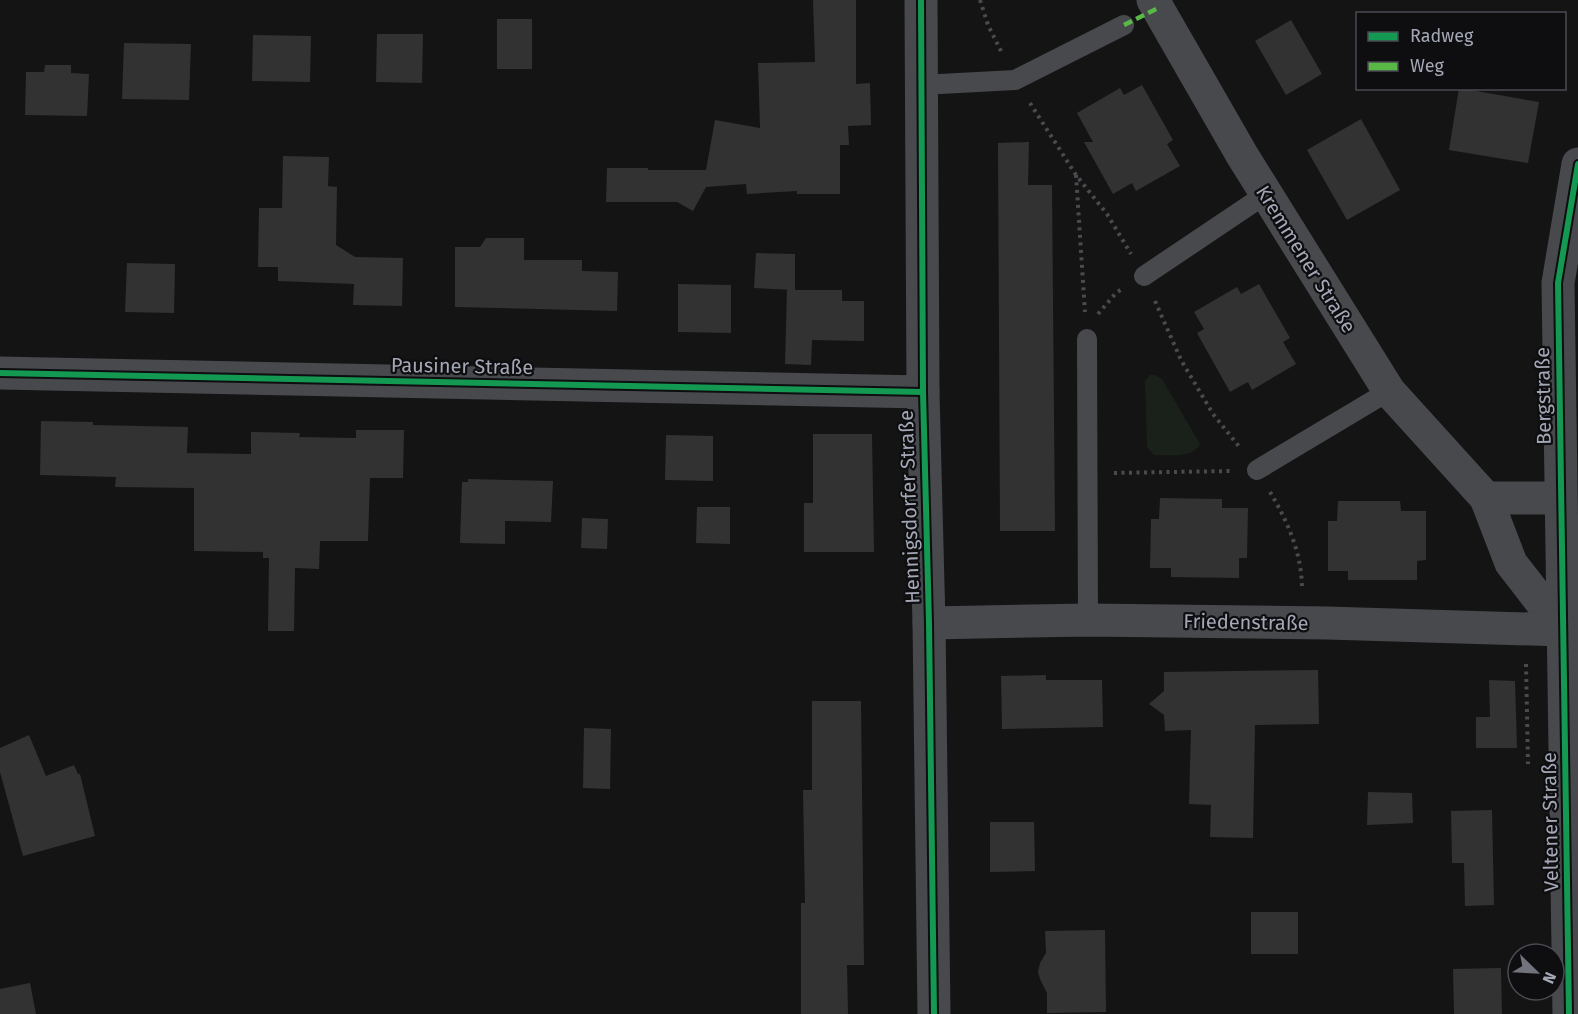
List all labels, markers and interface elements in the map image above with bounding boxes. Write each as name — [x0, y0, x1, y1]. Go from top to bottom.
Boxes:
legend — [1356, 12, 1566, 90]
text: Radweg — [1410, 25, 1474, 47]
text: Weg — [1410, 55, 1444, 77]
street label: Kremmener Straße — [1251, 181, 1361, 337]
street label: Bergstraße — [1530, 347, 1556, 445]
street label: Pausiner Straße — [391, 353, 533, 379]
street label: Hennigsdorfer Straße — [894, 410, 924, 604]
street label: Friedenstraße — [1183, 609, 1309, 635]
street label: Veltener Straße — [1537, 752, 1563, 892]
north arrow — [1506, 942, 1566, 1002]
text: N — [1538, 969, 1560, 987]

